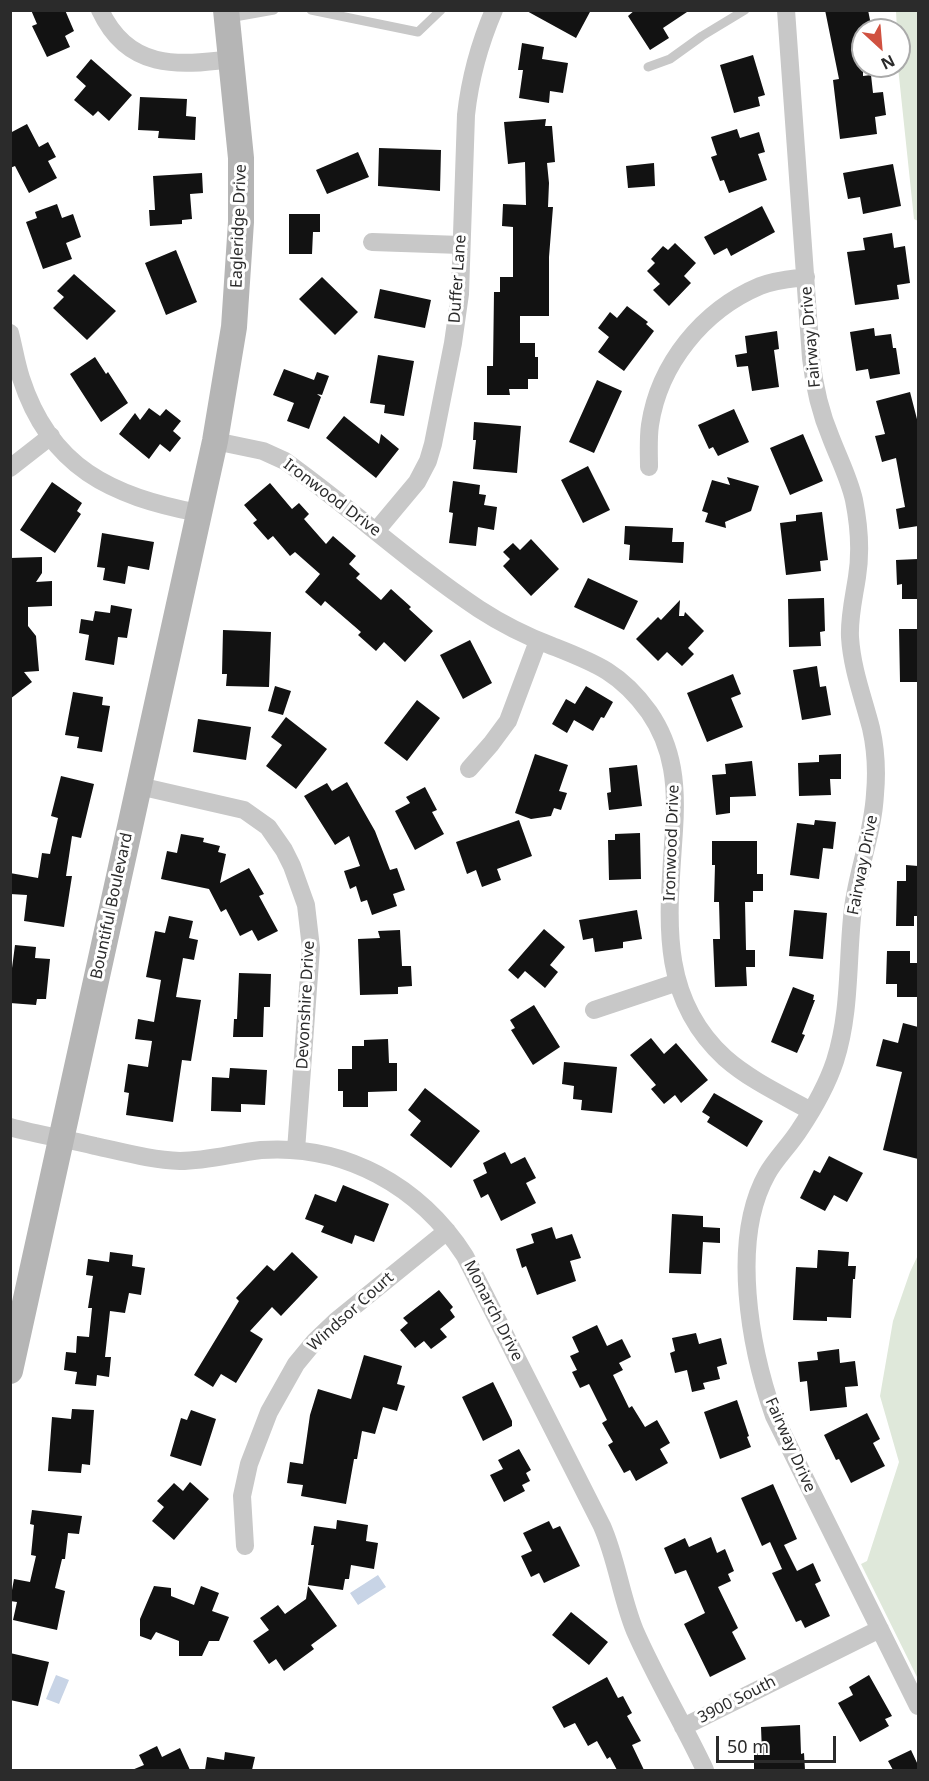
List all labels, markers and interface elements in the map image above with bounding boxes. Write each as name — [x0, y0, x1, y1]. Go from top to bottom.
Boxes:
north arrow — [851, 18, 911, 78]
text: N — [877, 50, 899, 75]
street label: Eagleridge Drive — [227, 164, 251, 288]
street label: Duffer Lane — [445, 234, 471, 324]
street label: Fairway Drive — [797, 286, 825, 388]
street label: Ironwood Drive — [280, 455, 384, 541]
street label: Ironwood Drive — [660, 784, 684, 902]
street label: Fairway Drive — [844, 813, 882, 917]
street label: Bountiful Boulevard — [87, 831, 137, 981]
street label: Devonshire Drive — [293, 940, 319, 1070]
street label: Monarch Drive — [459, 1257, 527, 1365]
street label: Windsor Court — [304, 1268, 398, 1356]
street label: Fairway Drive — [761, 1395, 819, 1495]
street label: 3900 South — [695, 1672, 779, 1728]
scale bar — [719, 1724, 839, 1762]
text: 50 m — [727, 1734, 769, 1758]

